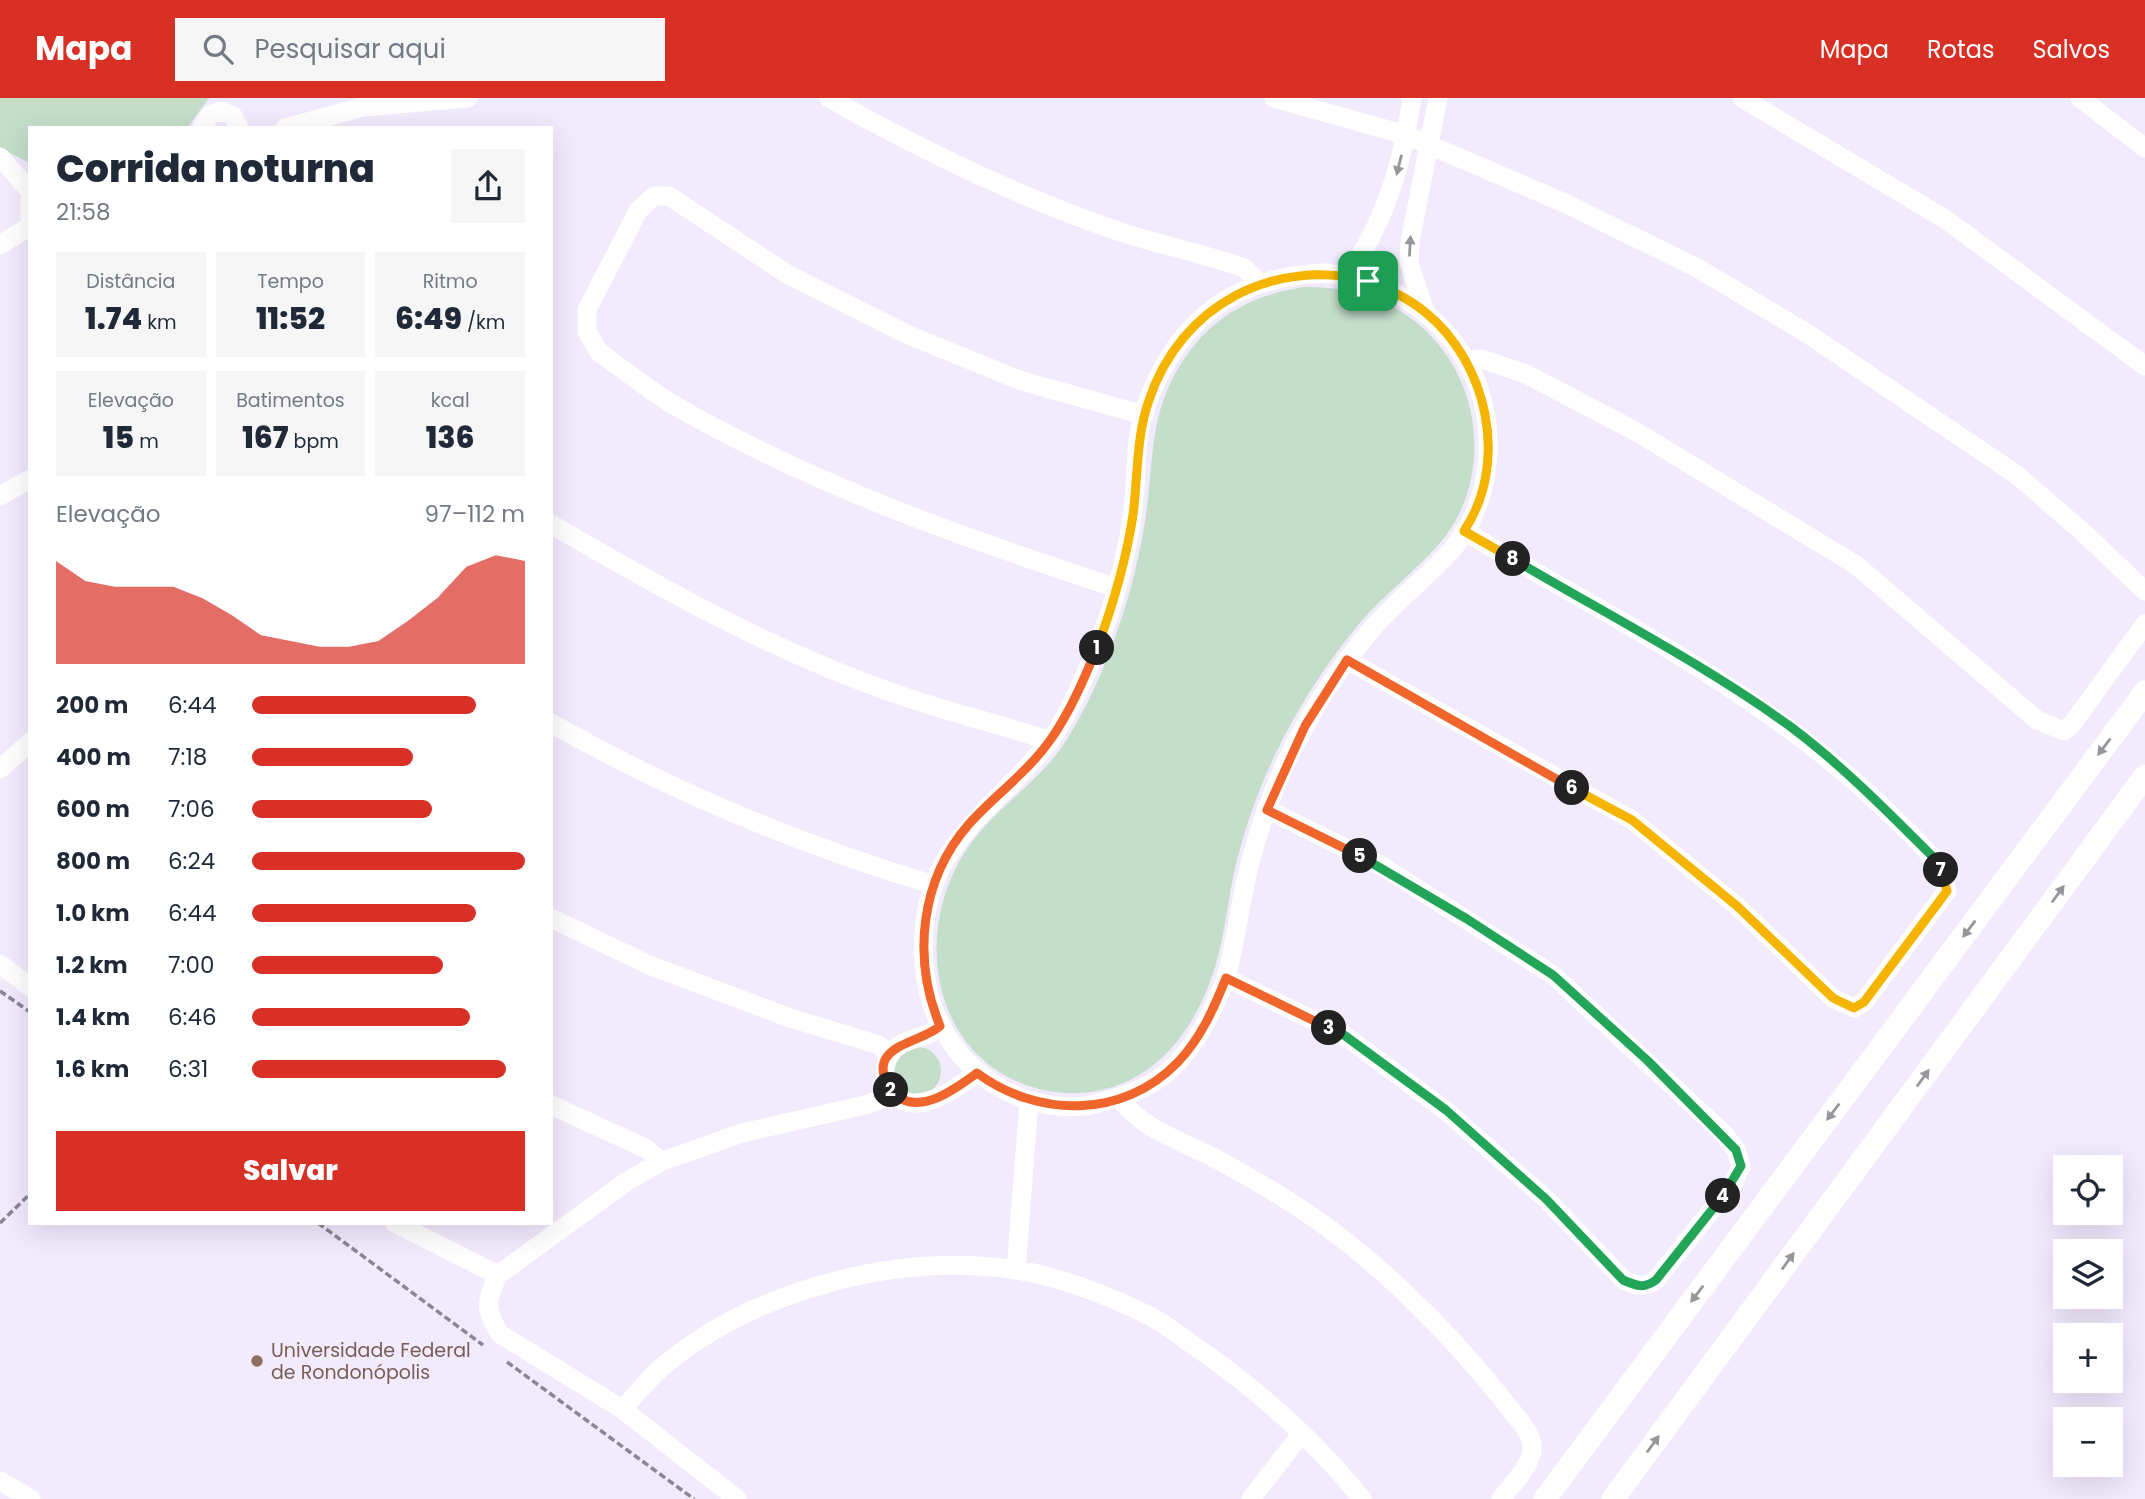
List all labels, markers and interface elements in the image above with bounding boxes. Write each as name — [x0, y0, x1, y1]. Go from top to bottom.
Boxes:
search box — [175, 18, 665, 81]
text: Mapa — [35, 25, 133, 72]
icon: search — [199, 30, 237, 68]
text: Pesquisar aqui — [255, 31, 446, 67]
text: Mapa — [1820, 33, 1889, 66]
text: Rotas — [1927, 33, 1994, 66]
text: Salvos — [2032, 33, 2110, 66]
text: Corrida noturna — [56, 142, 375, 195]
button: share — [451, 149, 525, 223]
one-way arrow — [1393, 154, 1404, 176]
text: 21:58 — [56, 196, 110, 228]
one-way arrow — [1405, 235, 1416, 257]
pin — [1338, 251, 1398, 311]
icon: arrive — [1349, 262, 1387, 300]
text: Distância — [86, 268, 175, 295]
text: Tempo — [257, 268, 324, 295]
text: Ritmo — [423, 268, 478, 295]
text: 1.74 — [85, 297, 142, 340]
text: 11:52 — [256, 297, 325, 340]
text: 6:49 — [395, 297, 462, 340]
text: km — [142, 309, 177, 336]
text: /km — [462, 309, 505, 336]
text: Elevação — [88, 387, 174, 414]
text: Batimentos — [236, 387, 345, 414]
text: kcal — [431, 387, 470, 414]
text: 15 — [103, 416, 134, 459]
text: 167 — [242, 416, 289, 459]
text: 136 — [426, 416, 475, 459]
text: m — [134, 428, 159, 455]
text: bpm — [289, 428, 339, 455]
text: Elevação — [56, 498, 160, 530]
text: 97–112 m — [425, 498, 525, 530]
pin: 8 — [1496, 542, 1530, 576]
text: 8 — [1506, 545, 1519, 572]
pin: 1 — [1080, 630, 1114, 666]
text: 1 — [1093, 634, 1100, 661]
text: 200 m — [56, 689, 128, 721]
text: 6:44 — [168, 689, 216, 721]
one-way arrow — [2097, 737, 2112, 755]
text: 400 m — [56, 741, 131, 773]
text: 7:18 — [168, 741, 207, 773]
pin: 6 — [1554, 770, 1590, 806]
text: 6 — [1565, 774, 1578, 801]
text: 600 m — [56, 793, 130, 825]
text: 7:06 — [168, 793, 215, 825]
pin: 5 — [1342, 838, 1378, 874]
text: 5 — [1353, 842, 1366, 869]
text: 800 m — [56, 845, 130, 877]
text: 6:24 — [168, 845, 215, 877]
pin: 7 — [1924, 852, 1958, 888]
text: 7 — [1935, 856, 1946, 883]
one-way arrow — [2051, 885, 2065, 903]
text: 1.0 km — [56, 897, 130, 929]
text: 6:44 — [168, 897, 216, 929]
one-way arrow — [1962, 920, 1976, 938]
text: 1.2 km — [56, 949, 128, 981]
text: 7:00 — [168, 949, 214, 981]
text: 1.4 km — [56, 1001, 130, 1033]
text: 6:46 — [168, 1001, 217, 1033]
pin: 3 — [1312, 1010, 1346, 1046]
text: 3 — [1323, 1014, 1334, 1041]
text: 1.6 km — [56, 1053, 129, 1085]
text: 6:31 — [168, 1053, 208, 1085]
one-way arrow — [1916, 1068, 1930, 1087]
pin: 2 — [874, 1072, 908, 1108]
text: 2 — [885, 1076, 896, 1103]
one-way arrow — [1825, 1102, 1840, 1120]
button: Salvar — [56, 1131, 525, 1211]
map controls — [2053, 1155, 2123, 1477]
button: locate — [2053, 1155, 2123, 1225]
pin: 4 — [1706, 1178, 1740, 1214]
text: 4 — [1716, 1182, 1729, 1209]
button: layers — [2053, 1239, 2123, 1309]
one-way arrow — [1781, 1252, 1795, 1270]
one-way arrow — [1690, 1285, 1704, 1303]
button: + — [2053, 1323, 2123, 1393]
place label: Universidade Federal de Rondonópolis — [271, 1337, 471, 1386]
marker: Universidade Federal de Rondonópolis — [249, 1353, 265, 1369]
button: − — [2053, 1407, 2123, 1477]
one-way arrow — [1646, 1435, 1660, 1453]

